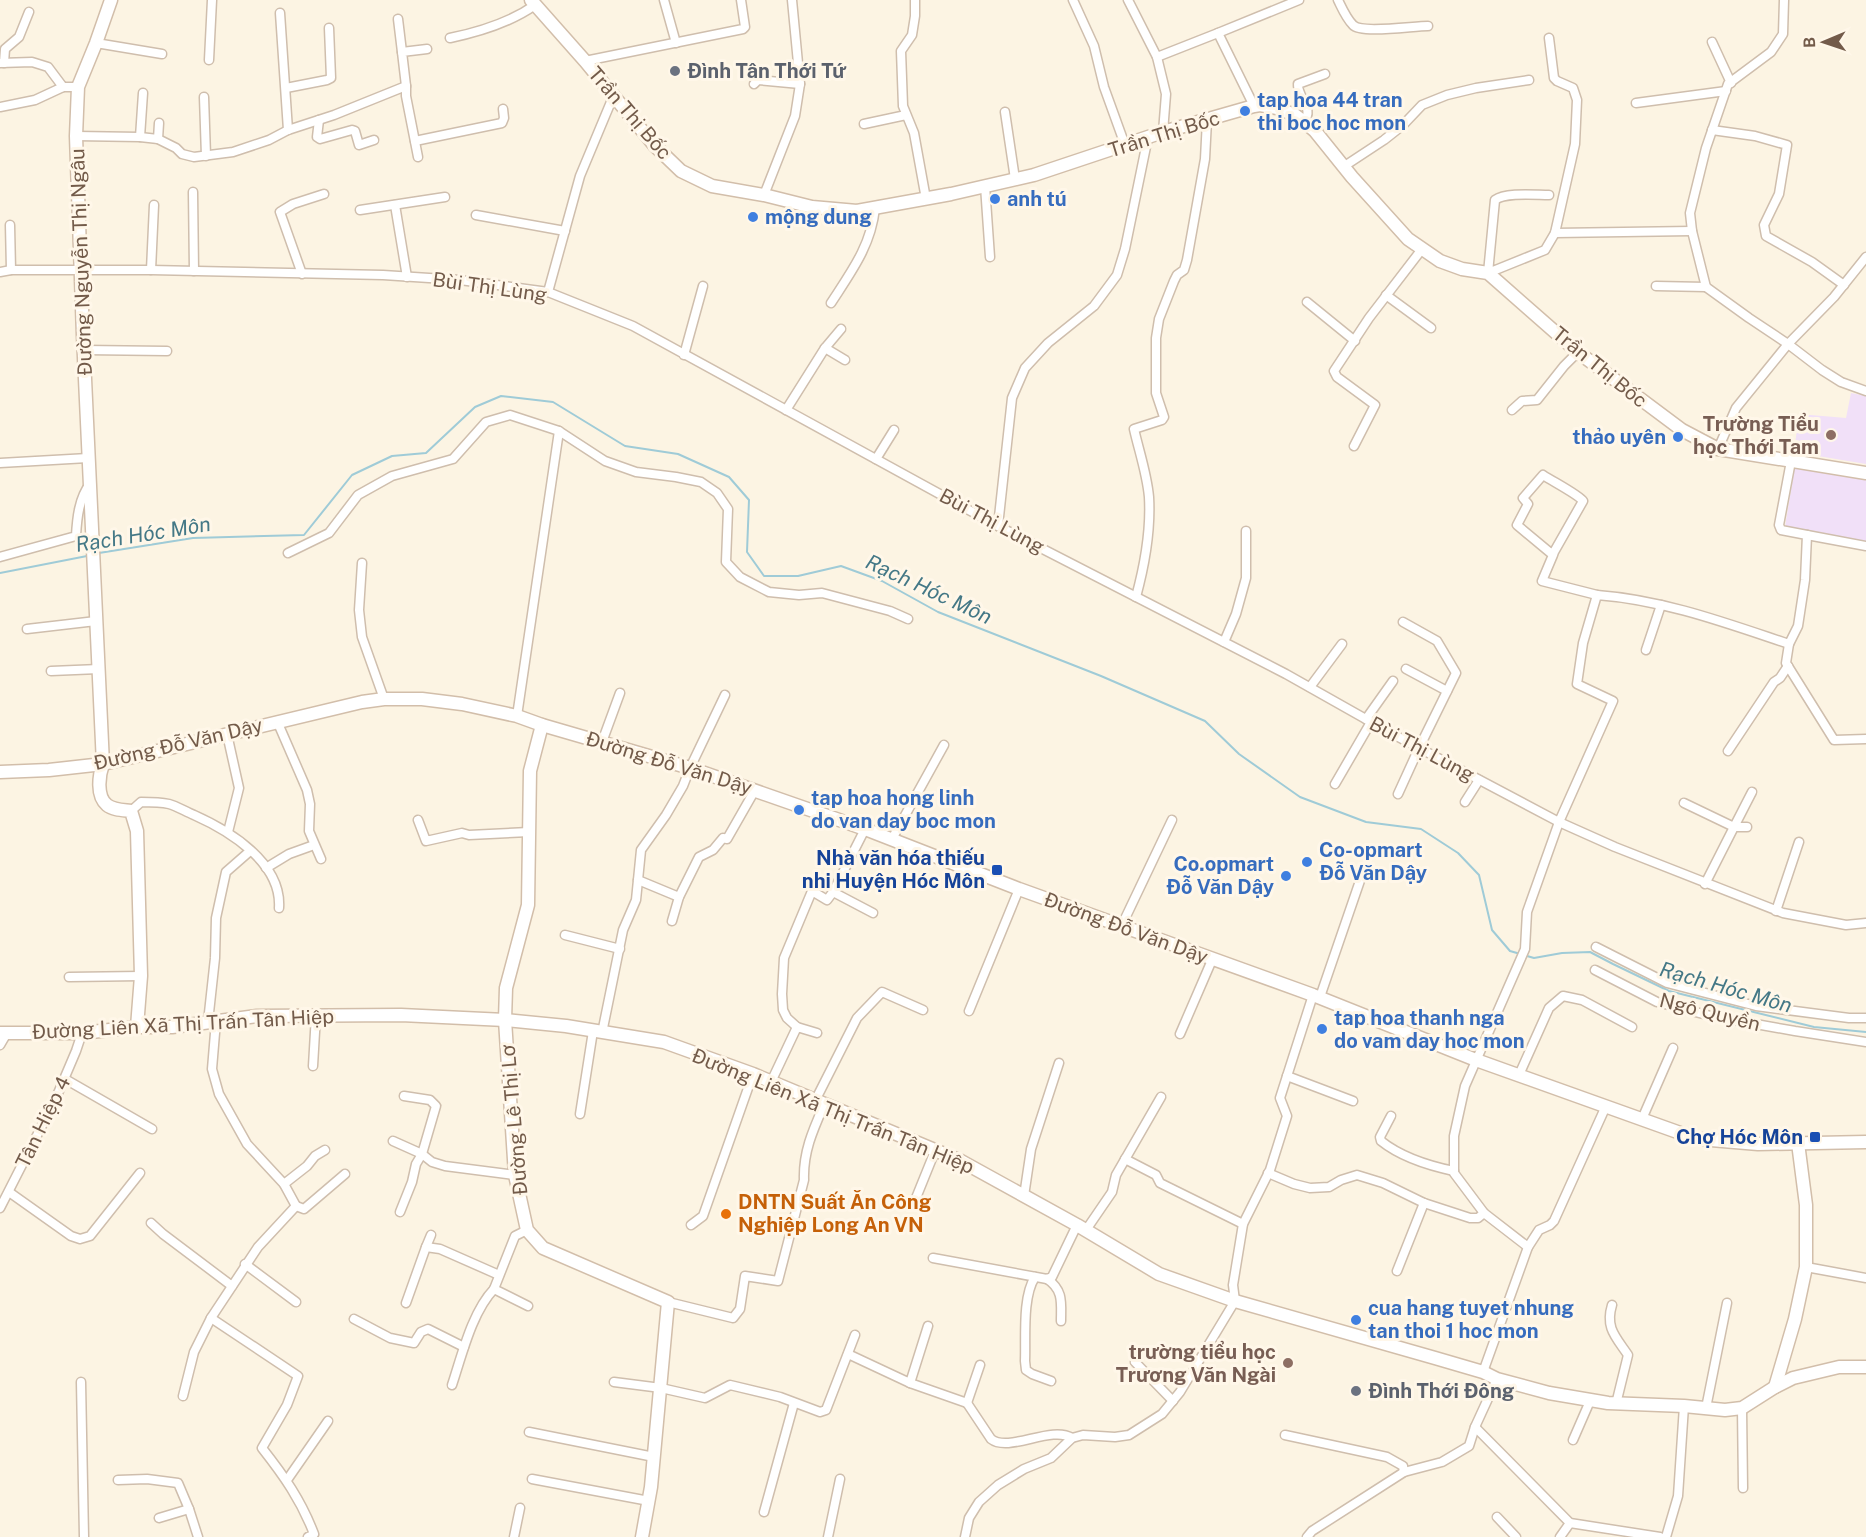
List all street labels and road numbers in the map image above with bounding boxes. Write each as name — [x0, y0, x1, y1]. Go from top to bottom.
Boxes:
street label: Trần Thị Bốc — [583, 62, 677, 164]
street label: Trần Thị Bốc — [1106, 106, 1222, 162]
street label: Đường Nguyễn Thị Ngâu — [65, 148, 97, 376]
street label: Bùi Thị Lùng — [431, 267, 549, 307]
street label: Trần Thị Bốc — [1548, 321, 1652, 413]
street label: Bùi Thị Lùng — [935, 483, 1049, 559]
street label: Bùi Thị Lùng — [1365, 711, 1479, 787]
street label: Đường Đỗ Văn Dậy — [91, 713, 265, 775]
street label: Đường Đỗ Văn Dậy — [583, 726, 755, 800]
street label: Đường Đỗ Văn Dậy — [1041, 887, 1212, 969]
street label: Ngô Quyền — [1657, 988, 1763, 1036]
street label: Đường Liên Xã Thị Trấn Tân Hiệp — [31, 1004, 335, 1044]
street label: Đường Liên Xã Thị Trấn Tân Hiệp — [688, 1043, 978, 1179]
street label: Đường Lê Thị Lơ — [495, 1044, 533, 1196]
street label: Tân Hiệp 4 — [11, 1072, 75, 1172]

